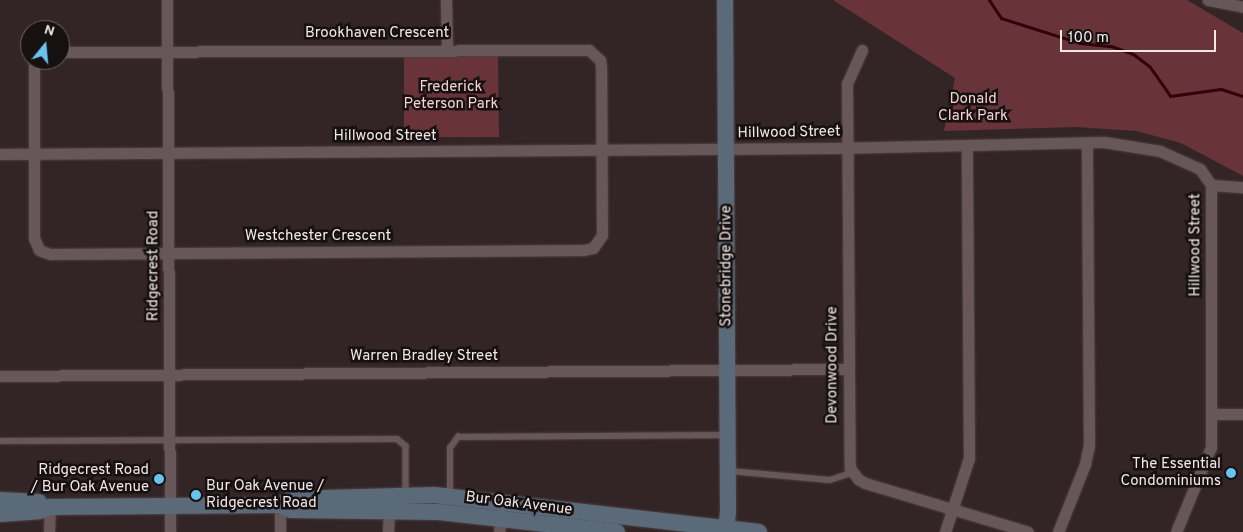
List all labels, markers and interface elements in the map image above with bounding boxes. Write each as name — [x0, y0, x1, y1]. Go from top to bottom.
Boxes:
north arrow — [20, 20, 70, 70]
scale bar — [1063, 20, 1219, 52]
text: N — [42, 22, 57, 41]
street label: Brookhaven Crescent — [305, 25, 449, 43]
text: 100 m — [1068, 29, 1109, 48]
park label: Frederick Peterson Park — [404, 78, 498, 113]
park label: Donald Clark Park — [938, 90, 1008, 125]
street label: Hillwood Street — [737, 123, 841, 143]
street label: Hillwood Street — [333, 128, 437, 146]
street label: Hillwood Street — [1187, 193, 1205, 297]
street label: Stonebridge Drive — [718, 205, 736, 327]
street label: Ridgecrest Road — [145, 211, 163, 321]
street label: Westchester Crescent — [245, 228, 391, 246]
street label: Devonwood Drive — [824, 306, 842, 424]
street label: Warren Bradley Street — [350, 348, 498, 366]
place label: The Essential Condominiums — [1120, 455, 1221, 490]
place label: Ridgecrest Road / Bur Oak Avenue — [30, 461, 149, 496]
marker: The Essential Condominiums — [1225, 467, 1237, 479]
marker: Ridgecrest Road / Bur Oak Avenue — [153, 473, 165, 485]
place label: Bur Oak Avenue / Ridgecrest Road — [206, 477, 325, 512]
street label: Bur Oak Avenue — [464, 488, 574, 520]
marker: Bur Oak Avenue / Ridgecrest Road — [190, 489, 202, 501]

